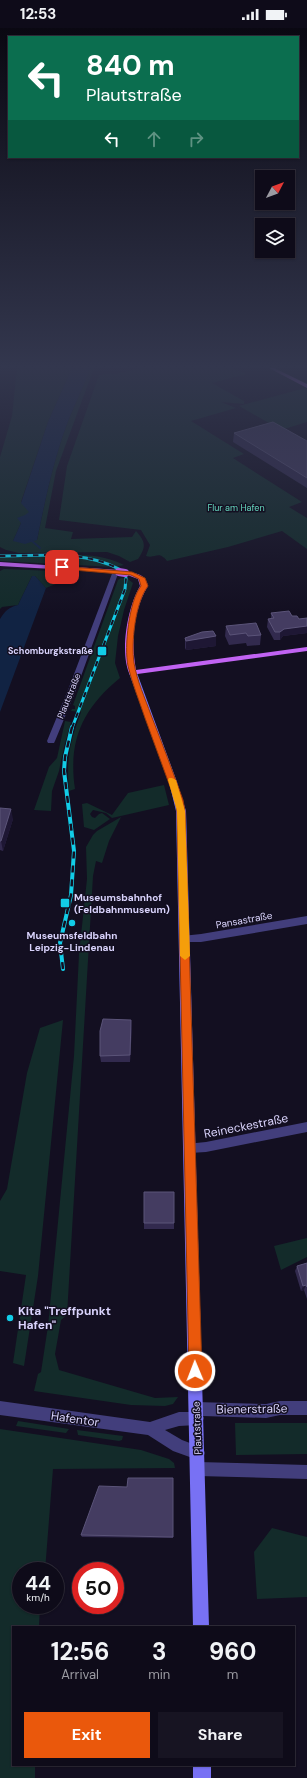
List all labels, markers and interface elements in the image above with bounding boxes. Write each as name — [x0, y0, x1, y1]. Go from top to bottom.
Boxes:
text: 12:53 — [20, 4, 56, 24]
text: 840 m — [86, 47, 175, 84]
icon: left — [20, 52, 72, 104]
text: Plautstraße — [86, 83, 182, 107]
icon: left — [101, 128, 123, 150]
icon: ahead — [143, 128, 165, 150]
icon: right — [185, 128, 207, 150]
north arrow — [255, 170, 295, 210]
map controls — [255, 170, 295, 258]
button: layers — [255, 218, 295, 258]
park label: Flur am Hafen — [207, 502, 265, 514]
pin — [45, 550, 79, 584]
icon: arrive — [51, 556, 73, 578]
place label: Schomburgkstraße — [8, 645, 94, 657]
marker: Schomburgkstraße — [96, 645, 108, 657]
street label: Plautstraße — [54, 672, 84, 720]
place label: Museumsbahnhof (Feldbahnmuseum) — [74, 891, 170, 916]
marker: Museumsbahnhof (Feldbahnmuseum) — [59, 897, 71, 909]
street label: Pansastraße — [215, 909, 274, 931]
marker: Museumsfeldbahn Leipzig-Lindenau — [67, 918, 77, 928]
place label: Museumsfeldbahn Leipzig-Lindenau — [27, 929, 117, 954]
street label: Reineckestraße — [203, 1110, 290, 1142]
place label: Kita "Treffpunkt Hafen" — [18, 1303, 111, 1333]
marker: Kita "Treffpunkt Hafen" — [5, 1313, 15, 1323]
position arrow — [174, 1350, 216, 1392]
street label: Bienerstraße — [216, 1400, 288, 1418]
street label: Plautstraße — [190, 1401, 204, 1455]
street label: Hafentor — [50, 1408, 101, 1430]
speed limit sign: 50 — [72, 1562, 124, 1614]
text: 44 — [25, 1570, 51, 1596]
text: km/h — [26, 1591, 50, 1604]
text: 12:56 — [51, 1636, 109, 1667]
text: 3 — [152, 1636, 166, 1667]
text: 960 — [209, 1636, 256, 1667]
text: Arrival — [61, 1666, 99, 1683]
text: min — [148, 1666, 170, 1683]
text: m — [227, 1666, 238, 1683]
button: Exit — [24, 1712, 150, 1758]
button: Share — [158, 1712, 283, 1758]

